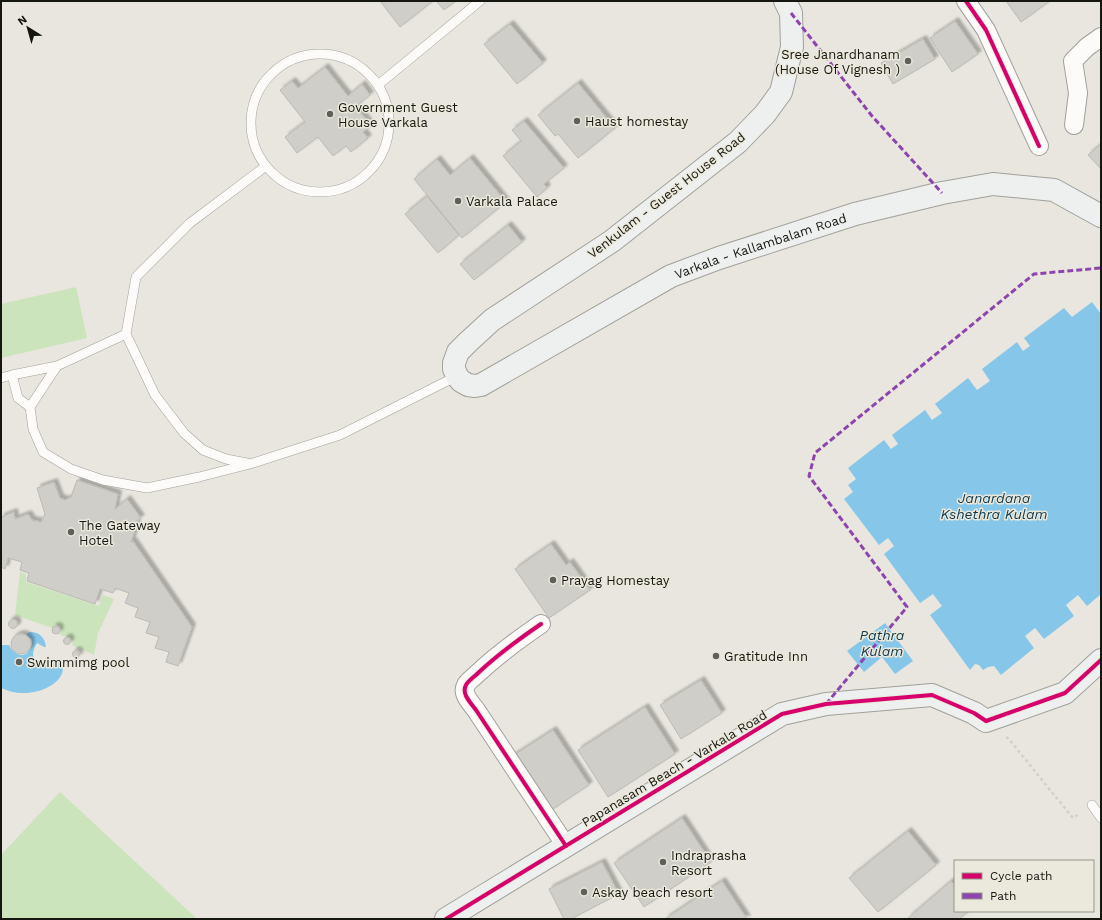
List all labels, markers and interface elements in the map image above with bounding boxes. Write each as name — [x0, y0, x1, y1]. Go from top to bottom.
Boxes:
north arrow — [8, 8, 48, 48]
text: N — [15, 13, 29, 28]
place label: Sree Janardhanam (House Of Vignesh ) — [775, 47, 900, 77]
marker: Sree Janardhanam (House Of Vignesh ) — [903, 56, 913, 66]
place label: Government Guest House Varkala — [338, 100, 458, 130]
marker: Government Guest House Varkala — [325, 109, 335, 119]
place label: Haust homestay — [585, 114, 689, 129]
marker: Haust homestay — [572, 116, 582, 126]
street label: Venkulam - Guest House Road — [585, 129, 748, 261]
place label: Varkala Palace — [466, 194, 558, 209]
marker: Varkala Palace — [453, 196, 463, 206]
street label: Varkala - Kallambalam Road — [673, 210, 848, 282]
water label: Janardana Kshethra Kulam — [940, 490, 1048, 522]
place label: The Gateway Hotel — [79, 518, 161, 548]
marker: The Gateway Hotel — [66, 527, 76, 537]
place label: Prayag Homestay — [561, 573, 670, 588]
marker: Prayag Homestay — [548, 575, 558, 585]
water label: Pathra Kulam — [860, 627, 905, 659]
place label: Gratitude Inn — [724, 649, 808, 664]
marker: Gratitude Inn — [711, 651, 721, 661]
place label: Swimmimg pool — [27, 655, 129, 670]
marker: Swimmimg pool — [14, 657, 24, 667]
street label: Papanasam Beach - Varkala Road — [579, 707, 769, 830]
place label: Indraprasha Resort — [671, 848, 747, 878]
marker: Indraprasha Resort — [658, 857, 668, 867]
legend — [954, 860, 1094, 912]
text: Cycle path — [990, 869, 1052, 883]
place label: Askay beach resort — [592, 885, 713, 900]
marker: Askay beach resort — [579, 887, 589, 897]
text: Path — [990, 889, 1016, 903]

